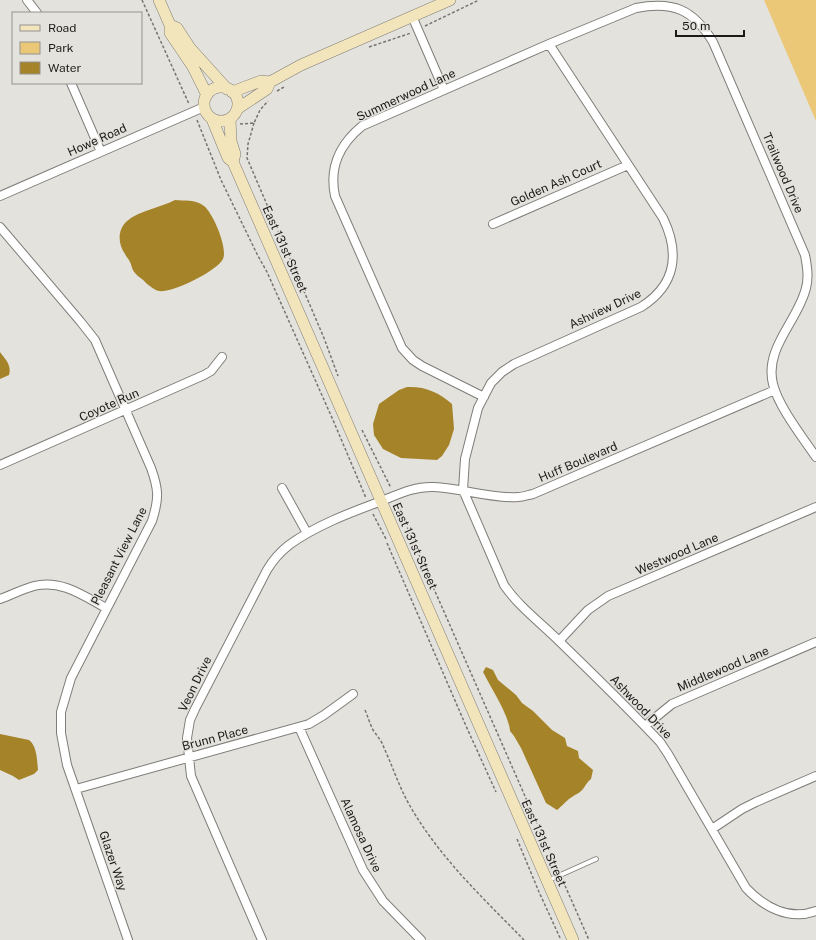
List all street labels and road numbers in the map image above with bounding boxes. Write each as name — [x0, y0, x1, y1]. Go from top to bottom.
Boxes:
street label: Summerwood Lane — [354, 66, 458, 124]
street label: Howe Road — [65, 121, 129, 159]
street label: Trailwood Drive — [760, 131, 806, 215]
street label: Golden Ash Court — [508, 157, 604, 209]
street label: East 131st Street — [260, 204, 311, 295]
street label: Ashview Drive — [567, 286, 643, 332]
street label: Coyote Run — [77, 386, 141, 424]
street label: Huff Boulevard — [536, 439, 620, 485]
street label: East 131st Street — [390, 501, 441, 592]
street label: Pleasant View Lane — [88, 505, 150, 607]
street label: Westwood Lane — [634, 530, 721, 578]
street label: Middlewood Lane — [675, 643, 771, 695]
street label: Veon Drive — [176, 654, 214, 714]
street label: Ashwood Drive — [607, 672, 675, 742]
street label: Brunn Place — [180, 722, 250, 754]
street label: Alamosa Drive — [338, 796, 384, 874]
street label: East 131st Street — [519, 798, 570, 889]
street label: Glazer Way — [96, 829, 130, 893]

